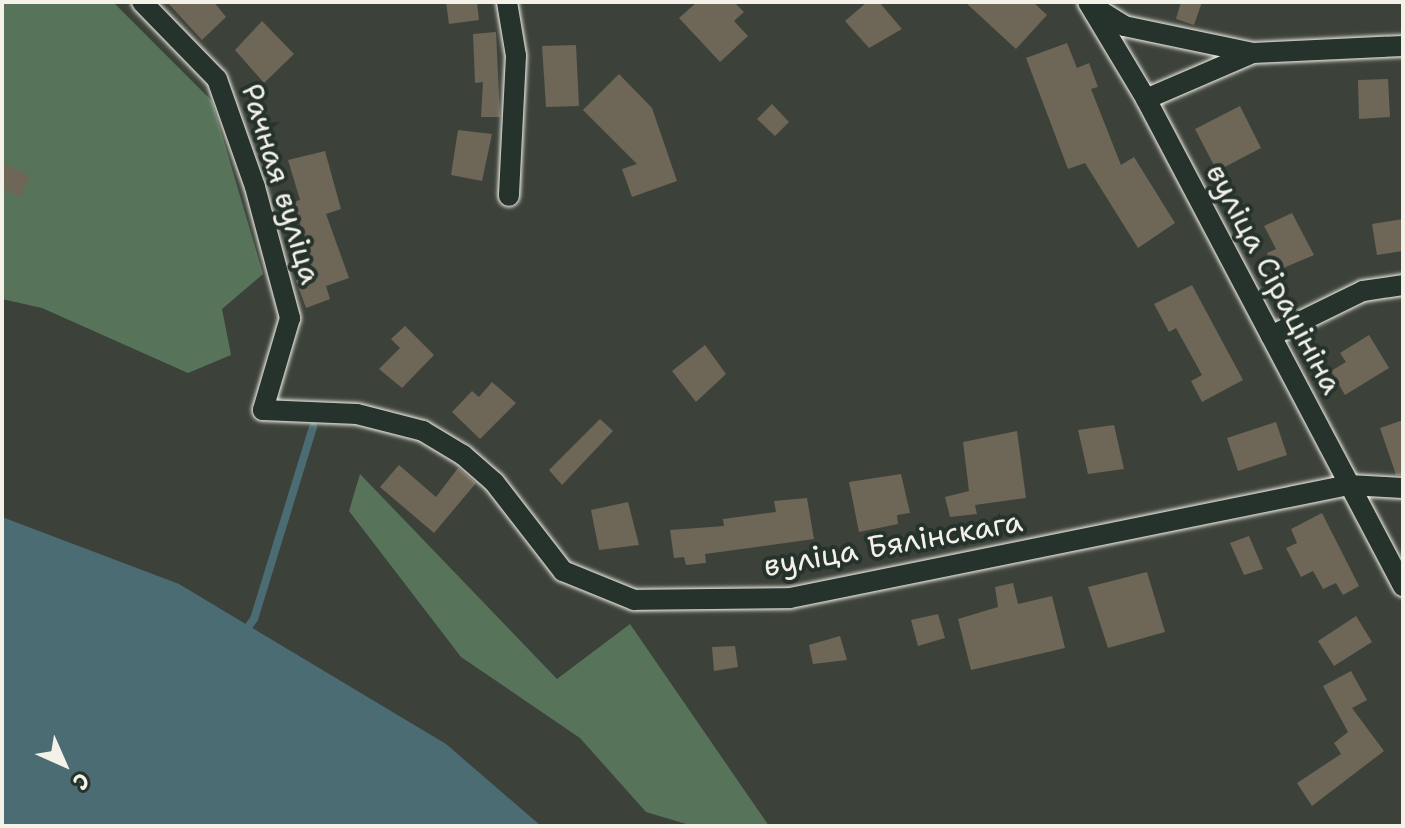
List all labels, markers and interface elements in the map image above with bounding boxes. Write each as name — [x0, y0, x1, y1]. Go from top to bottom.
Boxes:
street label: Рачная вуліца — [233, 79, 329, 289]
street label: вуліца Сірацініна — [1198, 158, 1350, 400]
street label: вуліца Бялінскага — [761, 504, 1025, 584]
north arrow — [24, 724, 104, 804]
text: С — [66, 766, 96, 796]

